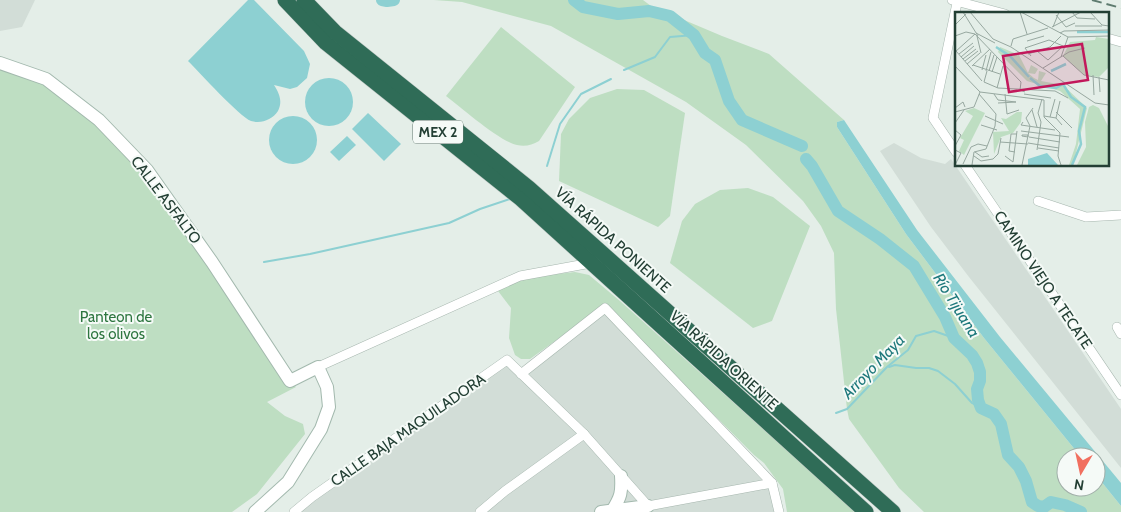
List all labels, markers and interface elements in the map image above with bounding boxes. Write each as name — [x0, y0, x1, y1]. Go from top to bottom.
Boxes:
inset map — [955, 12, 1108, 166]
road number: MEX 2 — [413, 120, 463, 144]
street label: CALLE ASFALTO — [127, 153, 205, 247]
street label: VÍA RÁPIDA PONIENTE — [551, 183, 675, 297]
street label: CAMINO VIEJO A TECATE — [990, 208, 1096, 352]
water label: Río Tijuana — [929, 270, 984, 341]
street label: VÍA RÁPIDA ORIENTE — [666, 306, 782, 413]
park label: Panteon de los olivos — [80, 308, 153, 343]
water label: Arroyo Maya — [837, 330, 909, 403]
street label: CALLE BAJA MAQUILADORA — [327, 369, 489, 490]
north arrow — [1056, 447, 1106, 497]
text: N — [1073, 475, 1085, 495]

